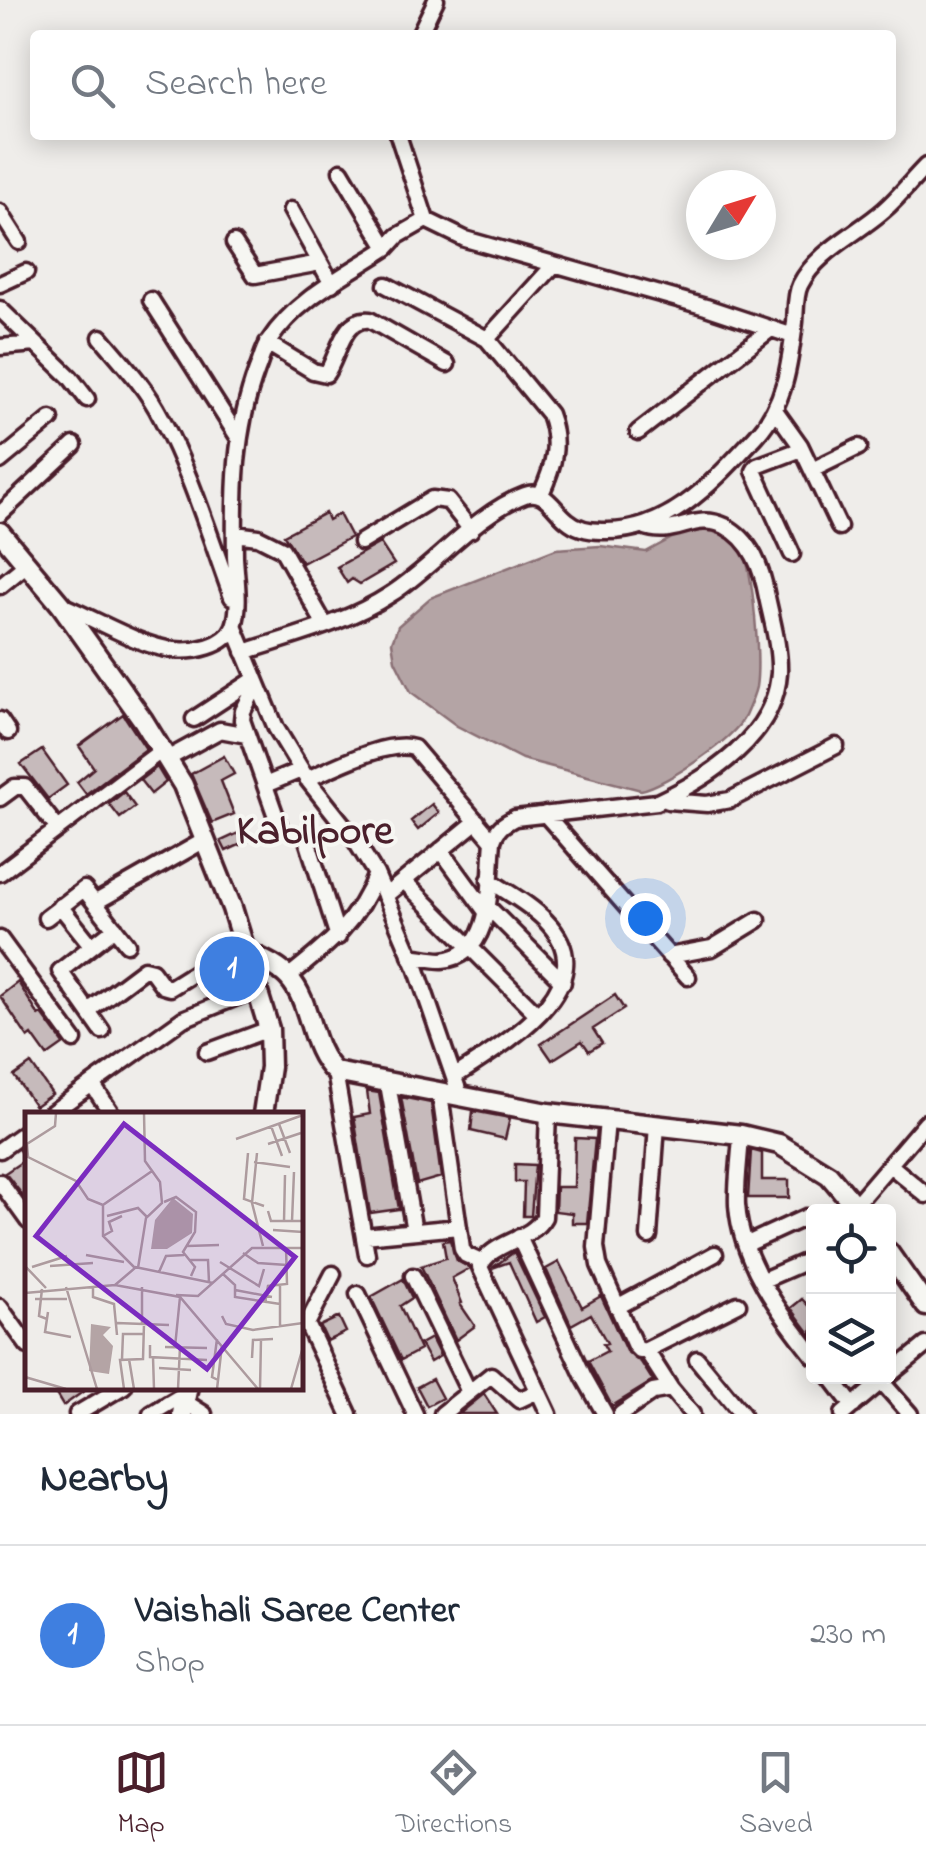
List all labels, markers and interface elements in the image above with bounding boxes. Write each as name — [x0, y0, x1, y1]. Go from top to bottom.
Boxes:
search box — [30, 30, 896, 140]
text: Search here — [145, 57, 327, 113]
icon: search — [65, 58, 120, 113]
north arrow — [686, 170, 776, 260]
district label: Kabilpore — [237, 802, 394, 863]
your location — [620, 893, 671, 944]
pin: 1 — [200, 932, 264, 1006]
inset map — [25, 1112, 302, 1389]
map controls — [806, 1204, 896, 1384]
button: locate — [806, 1204, 896, 1294]
button: layers — [806, 1294, 896, 1384]
text: Nearby — [40, 1449, 168, 1510]
text: Vaishali Saree Center — [135, 1584, 459, 1640]
text: 1 — [67, 1612, 78, 1659]
text: 230 m — [810, 1612, 886, 1659]
text: Shop — [135, 1640, 205, 1687]
tab: Map — [114, 1745, 169, 1846]
tab: Directions — [396, 1745, 512, 1846]
tab: Saved — [739, 1745, 812, 1846]

